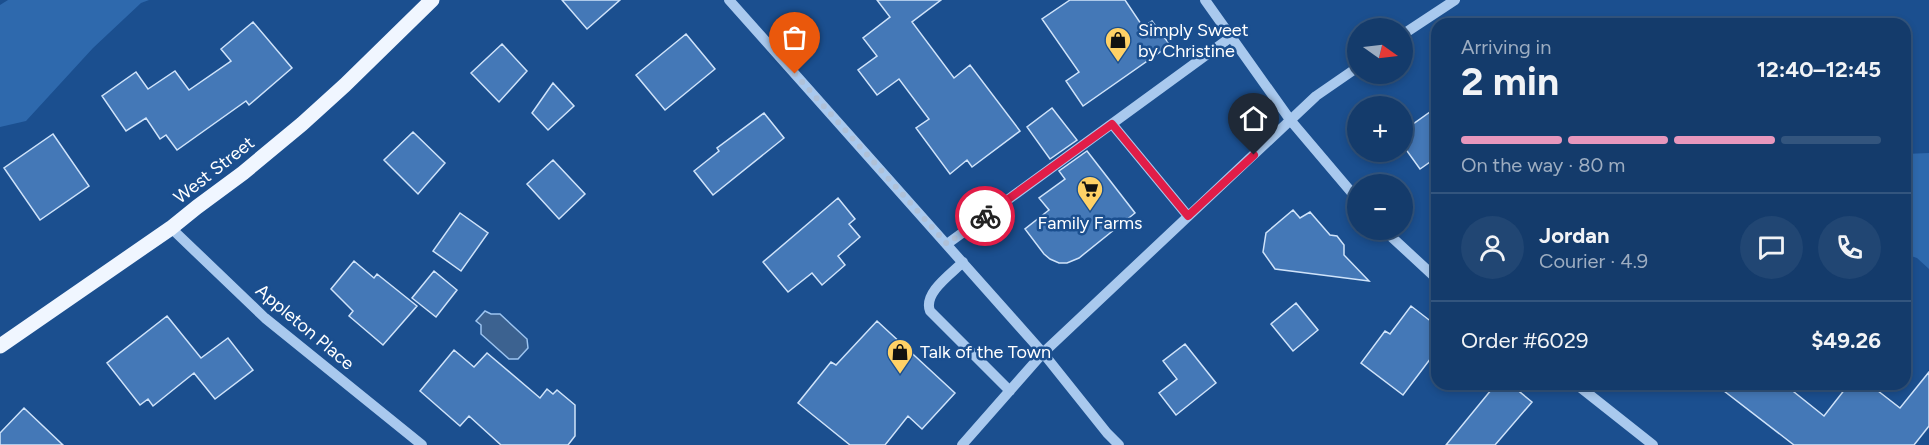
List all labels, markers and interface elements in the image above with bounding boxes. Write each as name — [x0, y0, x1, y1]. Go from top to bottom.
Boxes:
pin — [769, 12, 820, 74]
north arrow — [1347, 18, 1413, 84]
map controls — [1347, 18, 1413, 240]
place label: Simply Sweet by Christine — [1138, 19, 1249, 62]
icon: bag — [778, 21, 811, 54]
shop icon: Simply Sweet by Christine — [1103, 25, 1133, 63]
text: Arriving in — [1461, 35, 1551, 59]
text: 12:40–12:45 — [1757, 56, 1881, 83]
text: 2 min — [1461, 58, 1559, 105]
pin — [1228, 93, 1279, 155]
button: + — [1347, 96, 1413, 162]
icon: home — [1237, 102, 1270, 135]
street label: West Street — [169, 132, 259, 208]
text: On the way · 80 m — [1461, 153, 1625, 177]
supermarket icon: Family Farms — [1075, 174, 1105, 212]
button: − — [1347, 174, 1413, 240]
courier — [955, 186, 1015, 246]
icon: bike — [969, 200, 1002, 233]
place label: Family Farms — [1038, 212, 1142, 234]
button: person — [1461, 216, 1524, 279]
button: chat — [1740, 216, 1803, 279]
button: phone — [1818, 216, 1881, 279]
text: Jordan — [1539, 222, 1610, 249]
text: Courier · 4.9 — [1539, 249, 1648, 273]
street label: Appleton Place — [251, 279, 359, 375]
text: Order #6029 — [1461, 327, 1588, 354]
text: $49.26 — [1811, 327, 1881, 354]
shop icon: Talk of the Town — [885, 337, 915, 375]
place label: Talk of the Town — [920, 341, 1051, 363]

